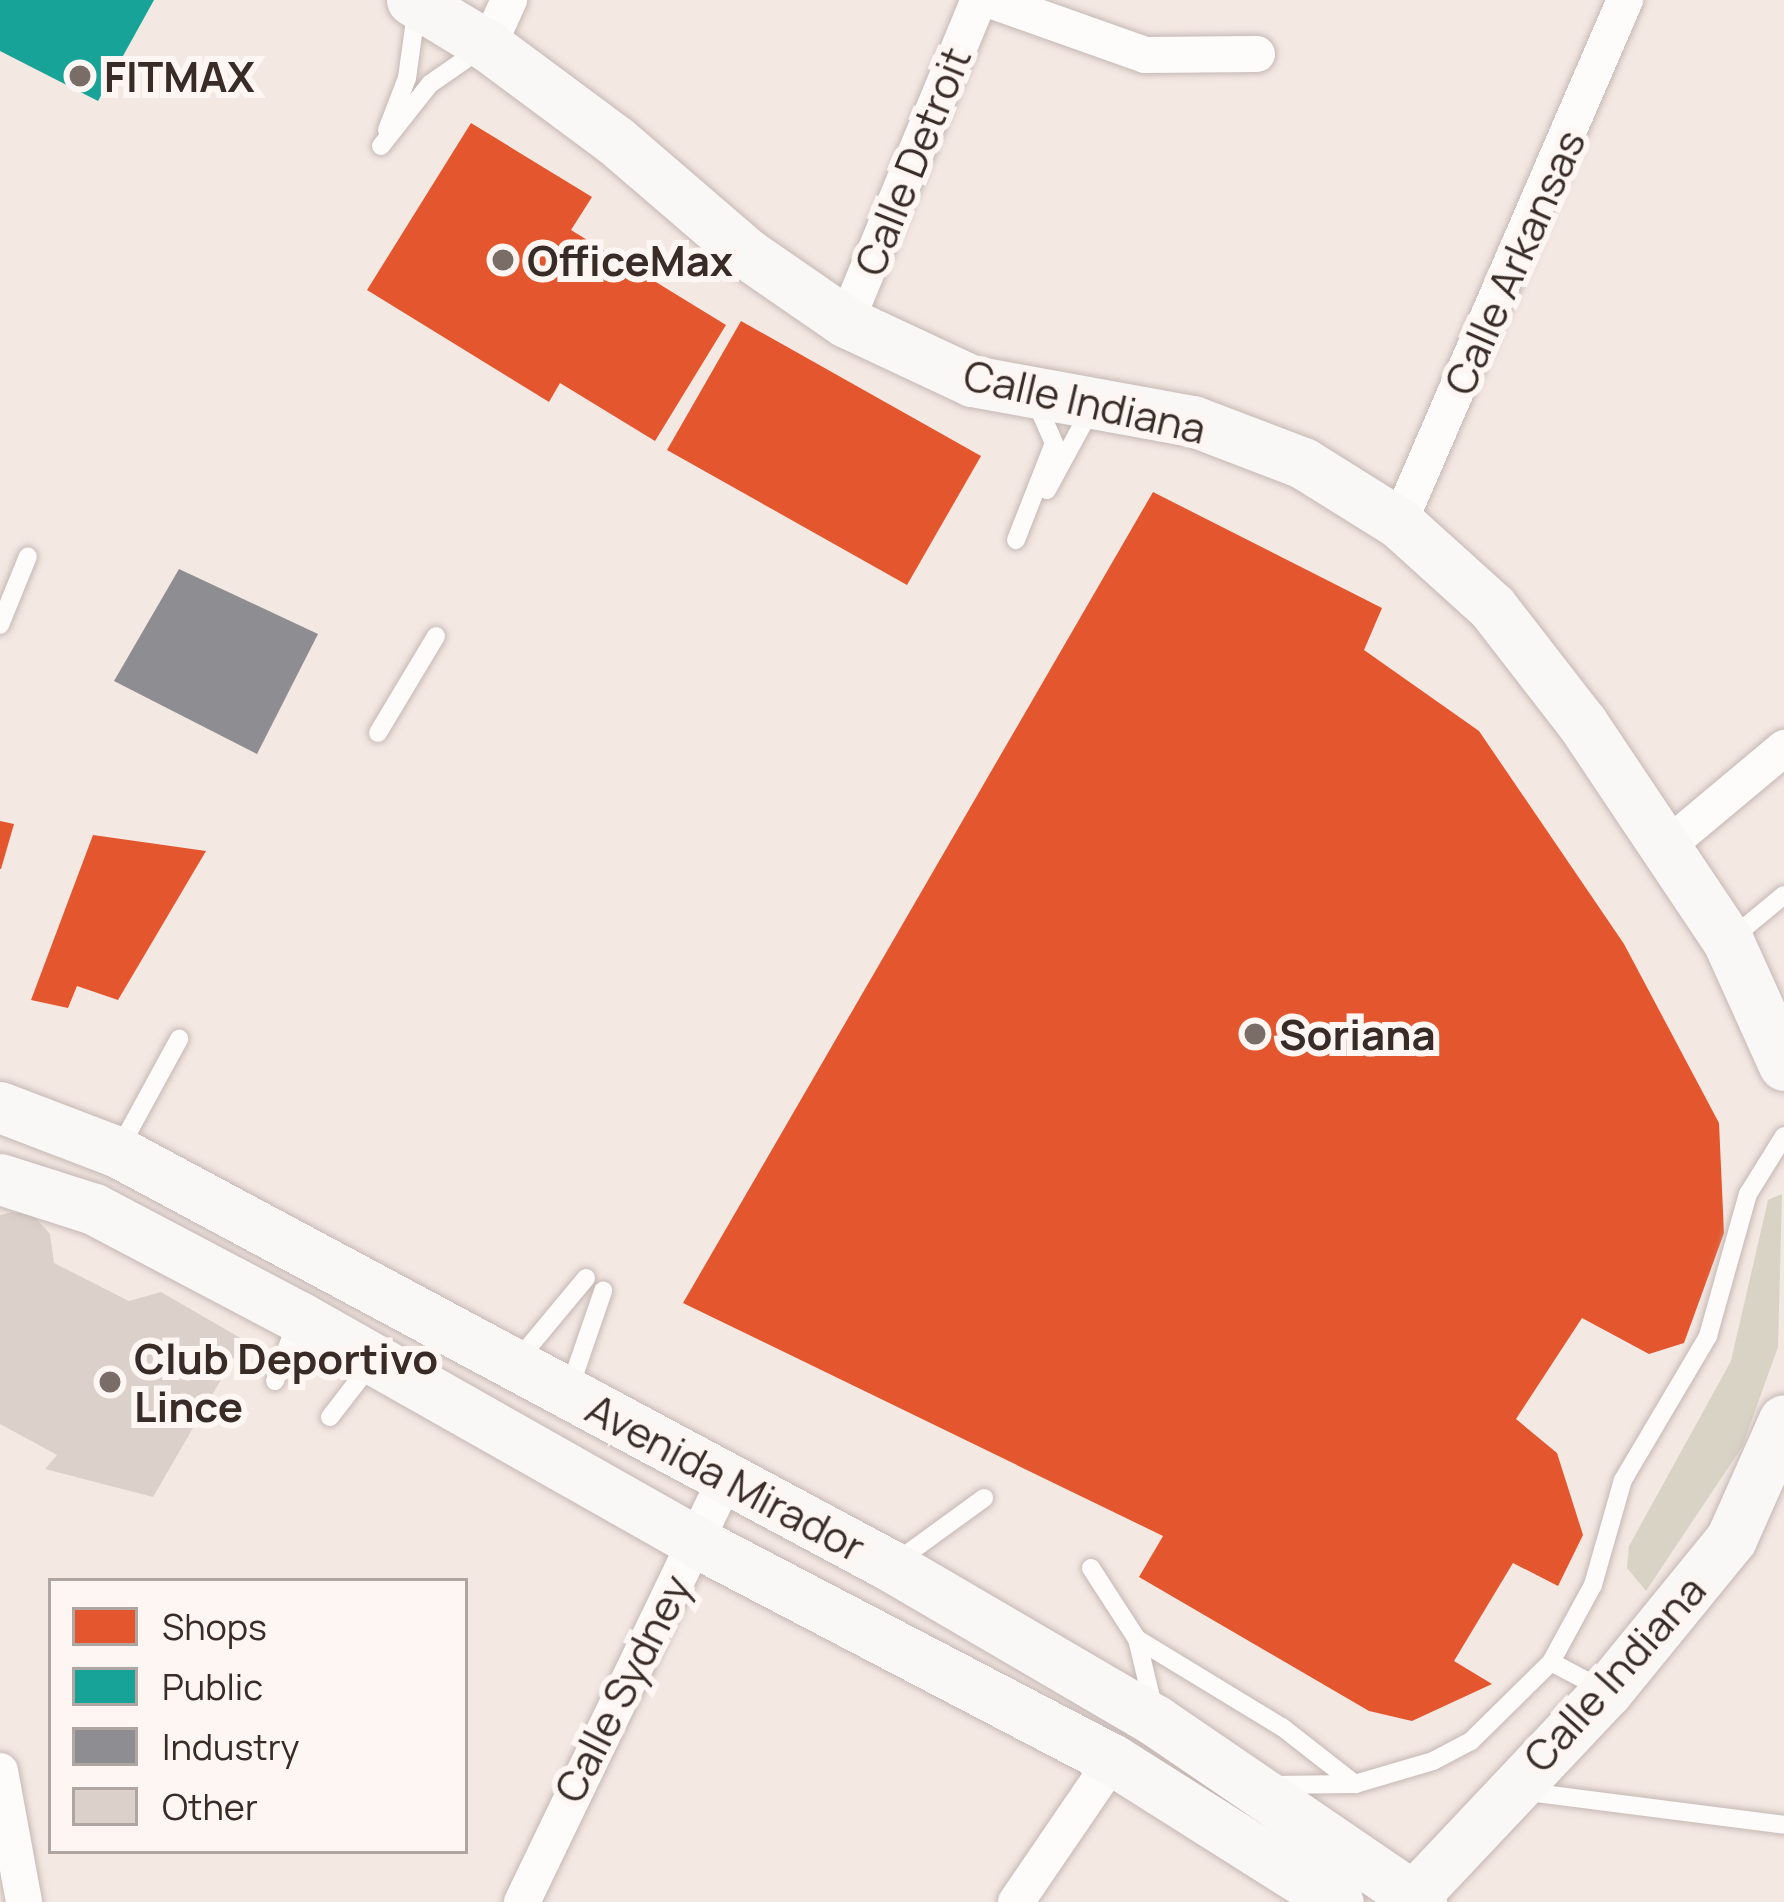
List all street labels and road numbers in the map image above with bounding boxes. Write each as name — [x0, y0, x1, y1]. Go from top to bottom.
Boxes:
street label: Calle Detroit — [843, 40, 981, 282]
street label: Calle Arkansas — [1433, 122, 1595, 402]
street label: Calle Indiana — [959, 349, 1211, 453]
street label: Avenida Mirador — [578, 1382, 874, 1572]
street label: Calle Indiana — [1513, 1564, 1715, 1782]
street label: Calle Sydney — [543, 1566, 701, 1810]

